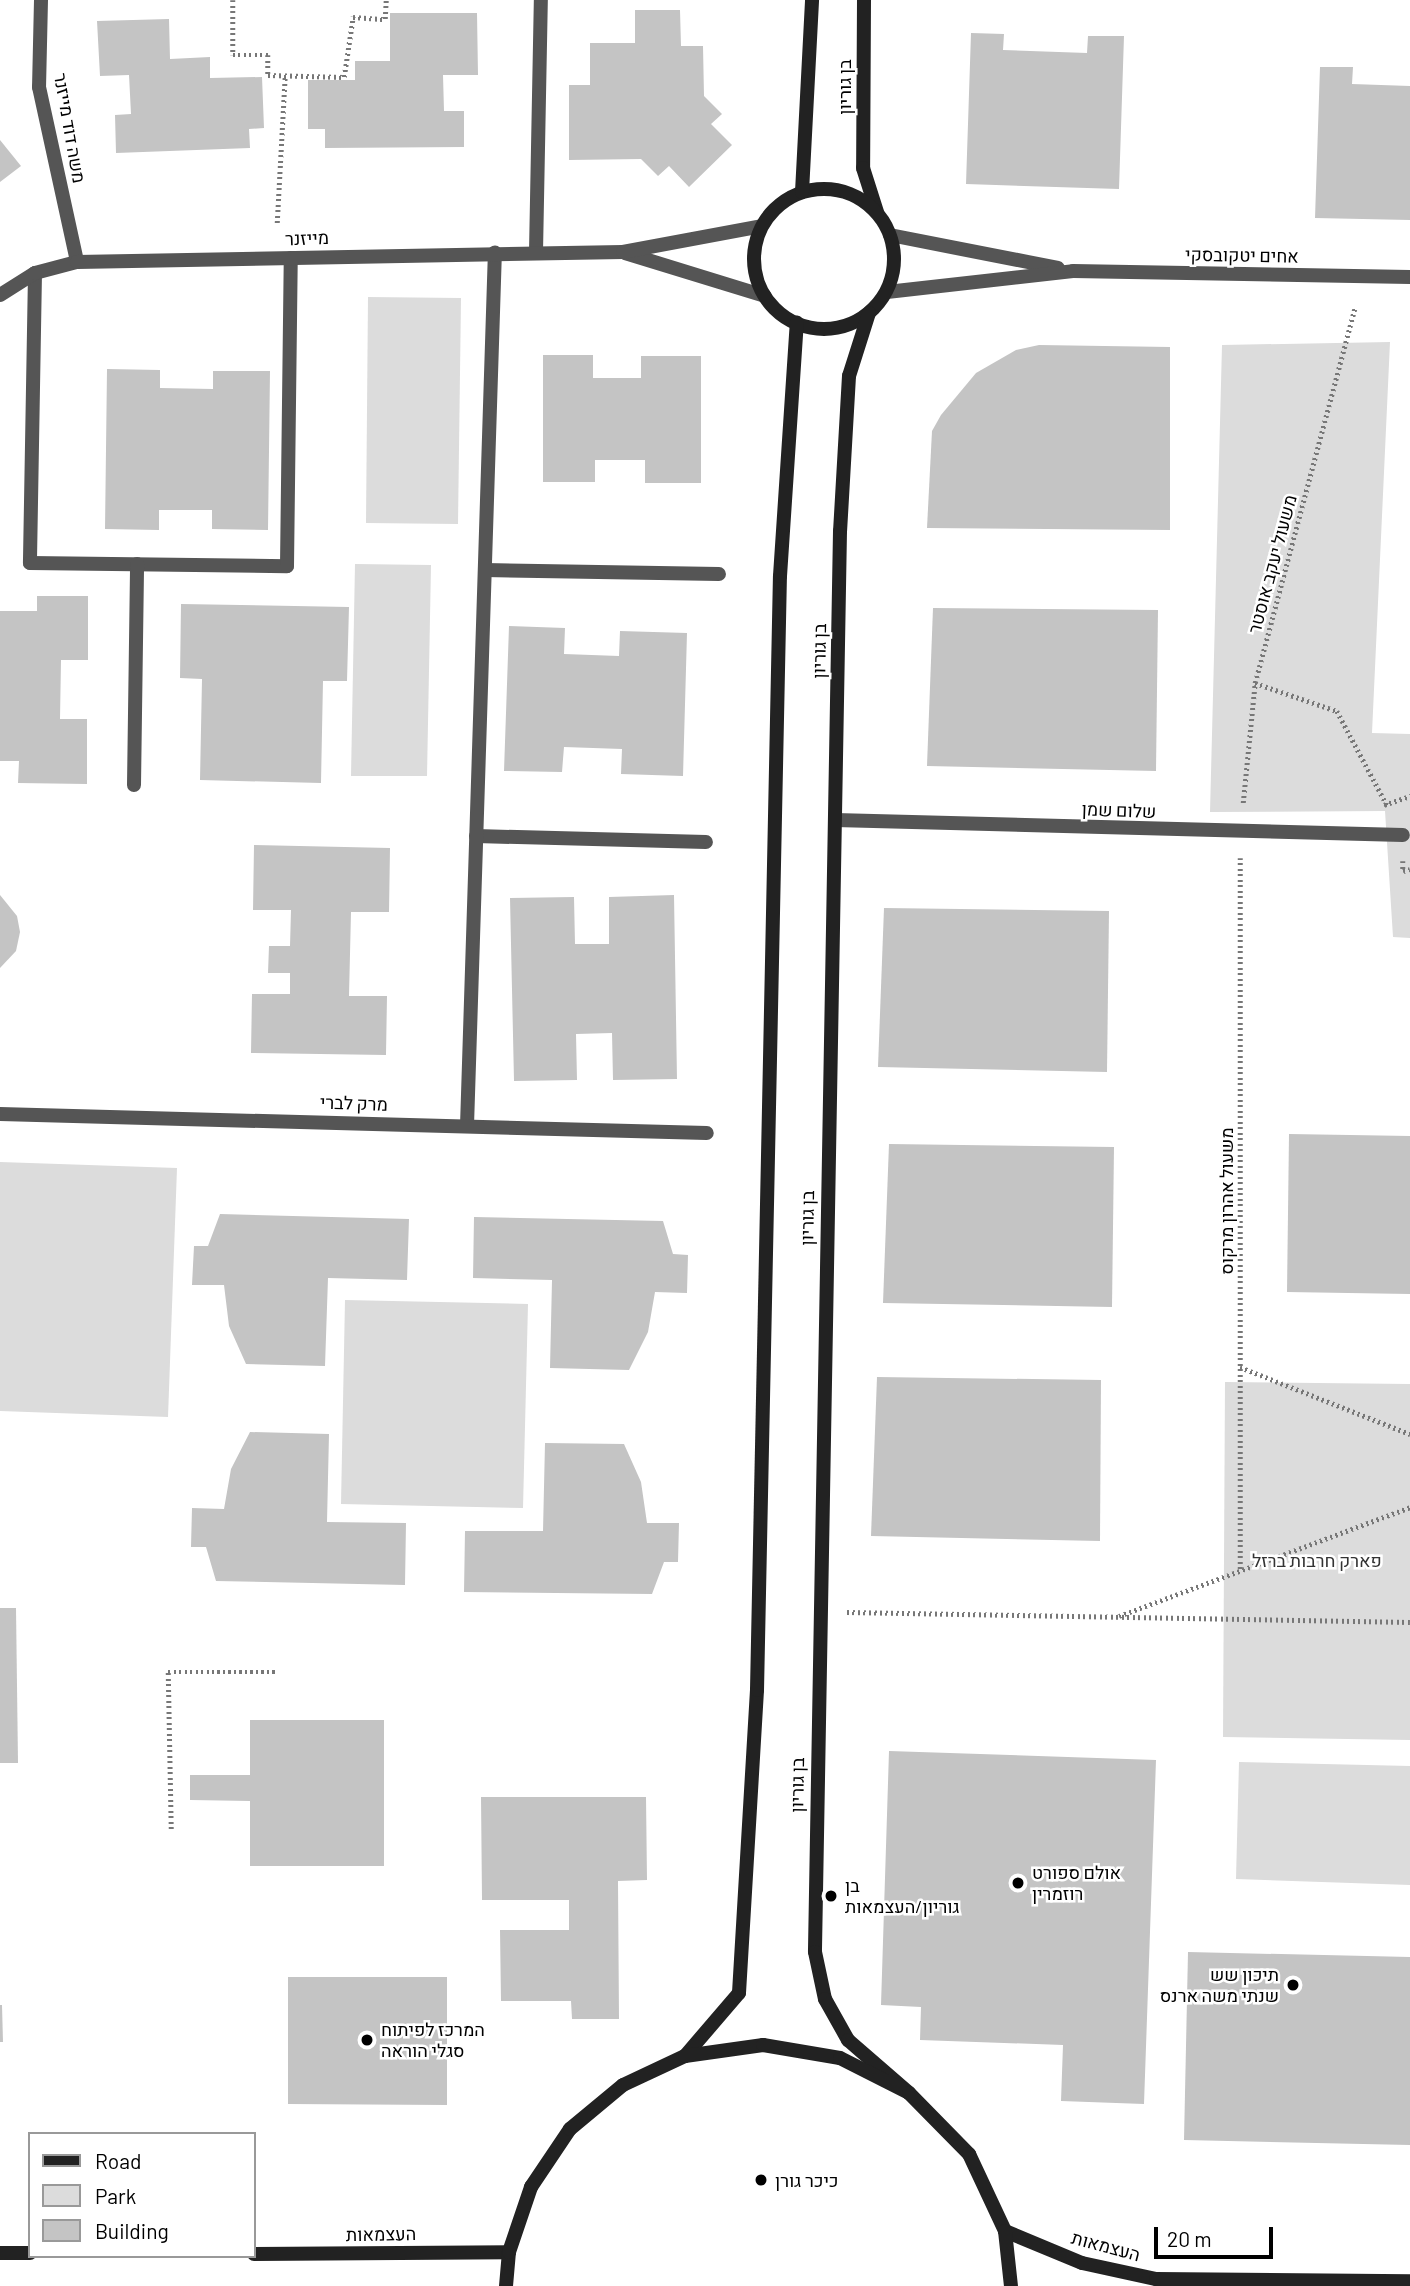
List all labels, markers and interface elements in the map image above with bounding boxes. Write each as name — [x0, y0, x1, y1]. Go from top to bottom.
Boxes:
street label: בן גוריון — [833, 59, 855, 115]
street label: משה דוד מייזנר — [50, 71, 90, 185]
street label: מייזנר — [285, 226, 329, 250]
street label: אחים יטקובסקי — [1185, 243, 1299, 267]
street label: משעול יעקב אוסטר — [1243, 492, 1301, 636]
street label: בן גוריון — [808, 623, 830, 679]
street label: שלום שמן — [1081, 798, 1157, 822]
street label: מרק לברי — [320, 1091, 388, 1115]
street label: משעול אהרון מרקוס — [1215, 1127, 1237, 1275]
street label: בן גוריון — [796, 1190, 818, 1246]
park label: פארק חרבות ברזל — [1252, 1549, 1382, 1571]
street label: בן גוריון — [786, 1757, 808, 1813]
place label: אולם ספורט רוזמרין — [1032, 1862, 1121, 1904]
place label: בן גוריון/העצמאות — [845, 1875, 960, 1918]
marker: אולם ספורט רוזמרין — [1010, 1875, 1026, 1891]
marker: בן גוריון/העצמאות — [823, 1888, 839, 1904]
place label: תיכון שש שנתי משה ארנס — [1160, 1964, 1279, 2007]
marker: תיכון שש שנתי משה ארנס — [1285, 1977, 1301, 1993]
place label: המרכז לפיתוח סגלי הוראה — [381, 2019, 485, 2062]
marker: המרכז לפיתוח סגלי הוראה — [359, 2032, 375, 2048]
legend — [28, 2132, 256, 2258]
text: Road — [95, 2148, 141, 2173]
place label: כיכר גורן — [775, 2169, 838, 2191]
marker: כיכר גורן — [753, 2172, 769, 2188]
text: Park — [95, 2183, 136, 2208]
scale bar — [1158, 2212, 1277, 2256]
text: Building — [95, 2218, 169, 2243]
street label: העצמאות — [346, 2223, 416, 2245]
street label: העצמאות — [1069, 2226, 1143, 2266]
text: 20 m — [1167, 2226, 1212, 2251]

